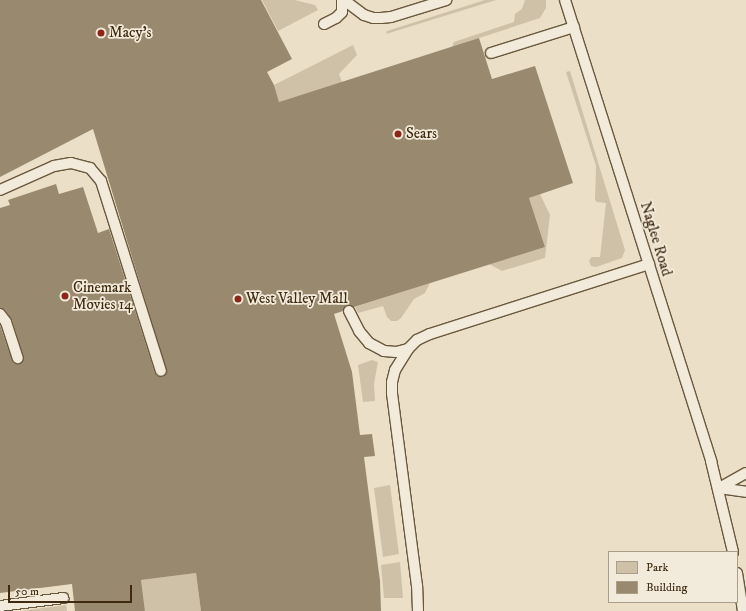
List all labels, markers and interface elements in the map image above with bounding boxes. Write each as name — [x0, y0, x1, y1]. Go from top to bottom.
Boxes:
place label: Macy's — [109, 24, 151, 42]
marker: Macy's — [96, 28, 106, 38]
place label: Sears — [406, 125, 437, 143]
marker: Sears — [393, 129, 403, 139]
street label: Naglee Road — [636, 200, 676, 278]
place label: Cinemark Movies 14 — [73, 278, 133, 313]
place label: West Valley Mall — [246, 290, 348, 308]
marker: Cinemark Movies 14 — [60, 291, 70, 301]
marker: West Valley Mall — [233, 294, 243, 304]
legend — [608, 551, 738, 603]
text: Park — [646, 560, 668, 575]
scale bar — [10, 577, 134, 603]
text: Building — [646, 580, 687, 595]
text: 50 m — [15, 584, 39, 599]

